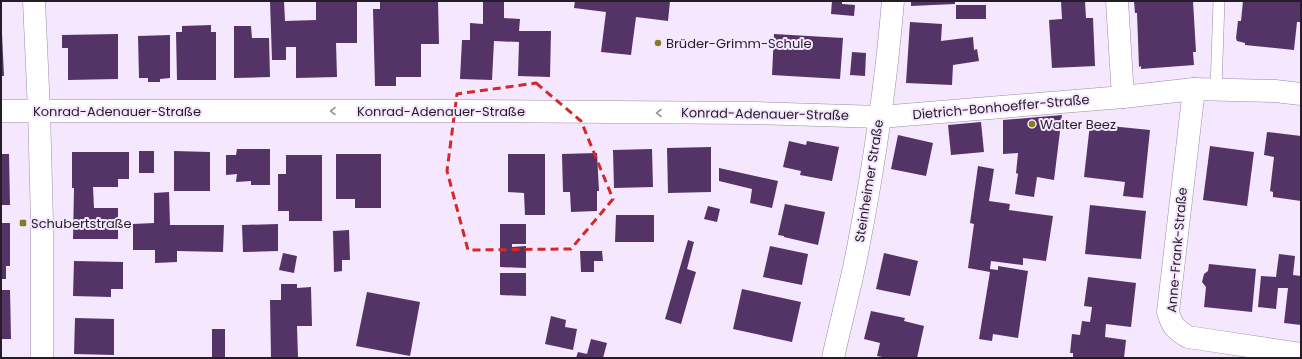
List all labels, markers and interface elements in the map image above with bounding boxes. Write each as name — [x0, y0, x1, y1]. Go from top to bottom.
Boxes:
place label: Brüder-Grimm-Schule — [666, 34, 812, 53]
marker: Brüder-Grimm-Schule — [653, 38, 663, 48]
street label: Dietrich-Bonhoeffer-Straße — [912, 90, 1090, 124]
street label: Konrad-Adenauer-Straße — [33, 102, 201, 121]
street label: Konrad-Adenauer-Straße — [357, 102, 525, 121]
street label: Konrad-Adenauer-Straße — [681, 103, 849, 125]
one-way arrow — [330, 107, 336, 115]
one-way arrow — [656, 109, 662, 117]
place label: Walter Beez — [1040, 115, 1116, 134]
street label: Steinheimer Straße — [850, 118, 888, 244]
marker: Walter Beez — [1027, 119, 1037, 129]
street label: Anne-Frank-Straße — [1162, 186, 1192, 314]
place label: Schubertstraße — [31, 214, 132, 233]
marker: Schubertstraße — [18, 218, 28, 228]

